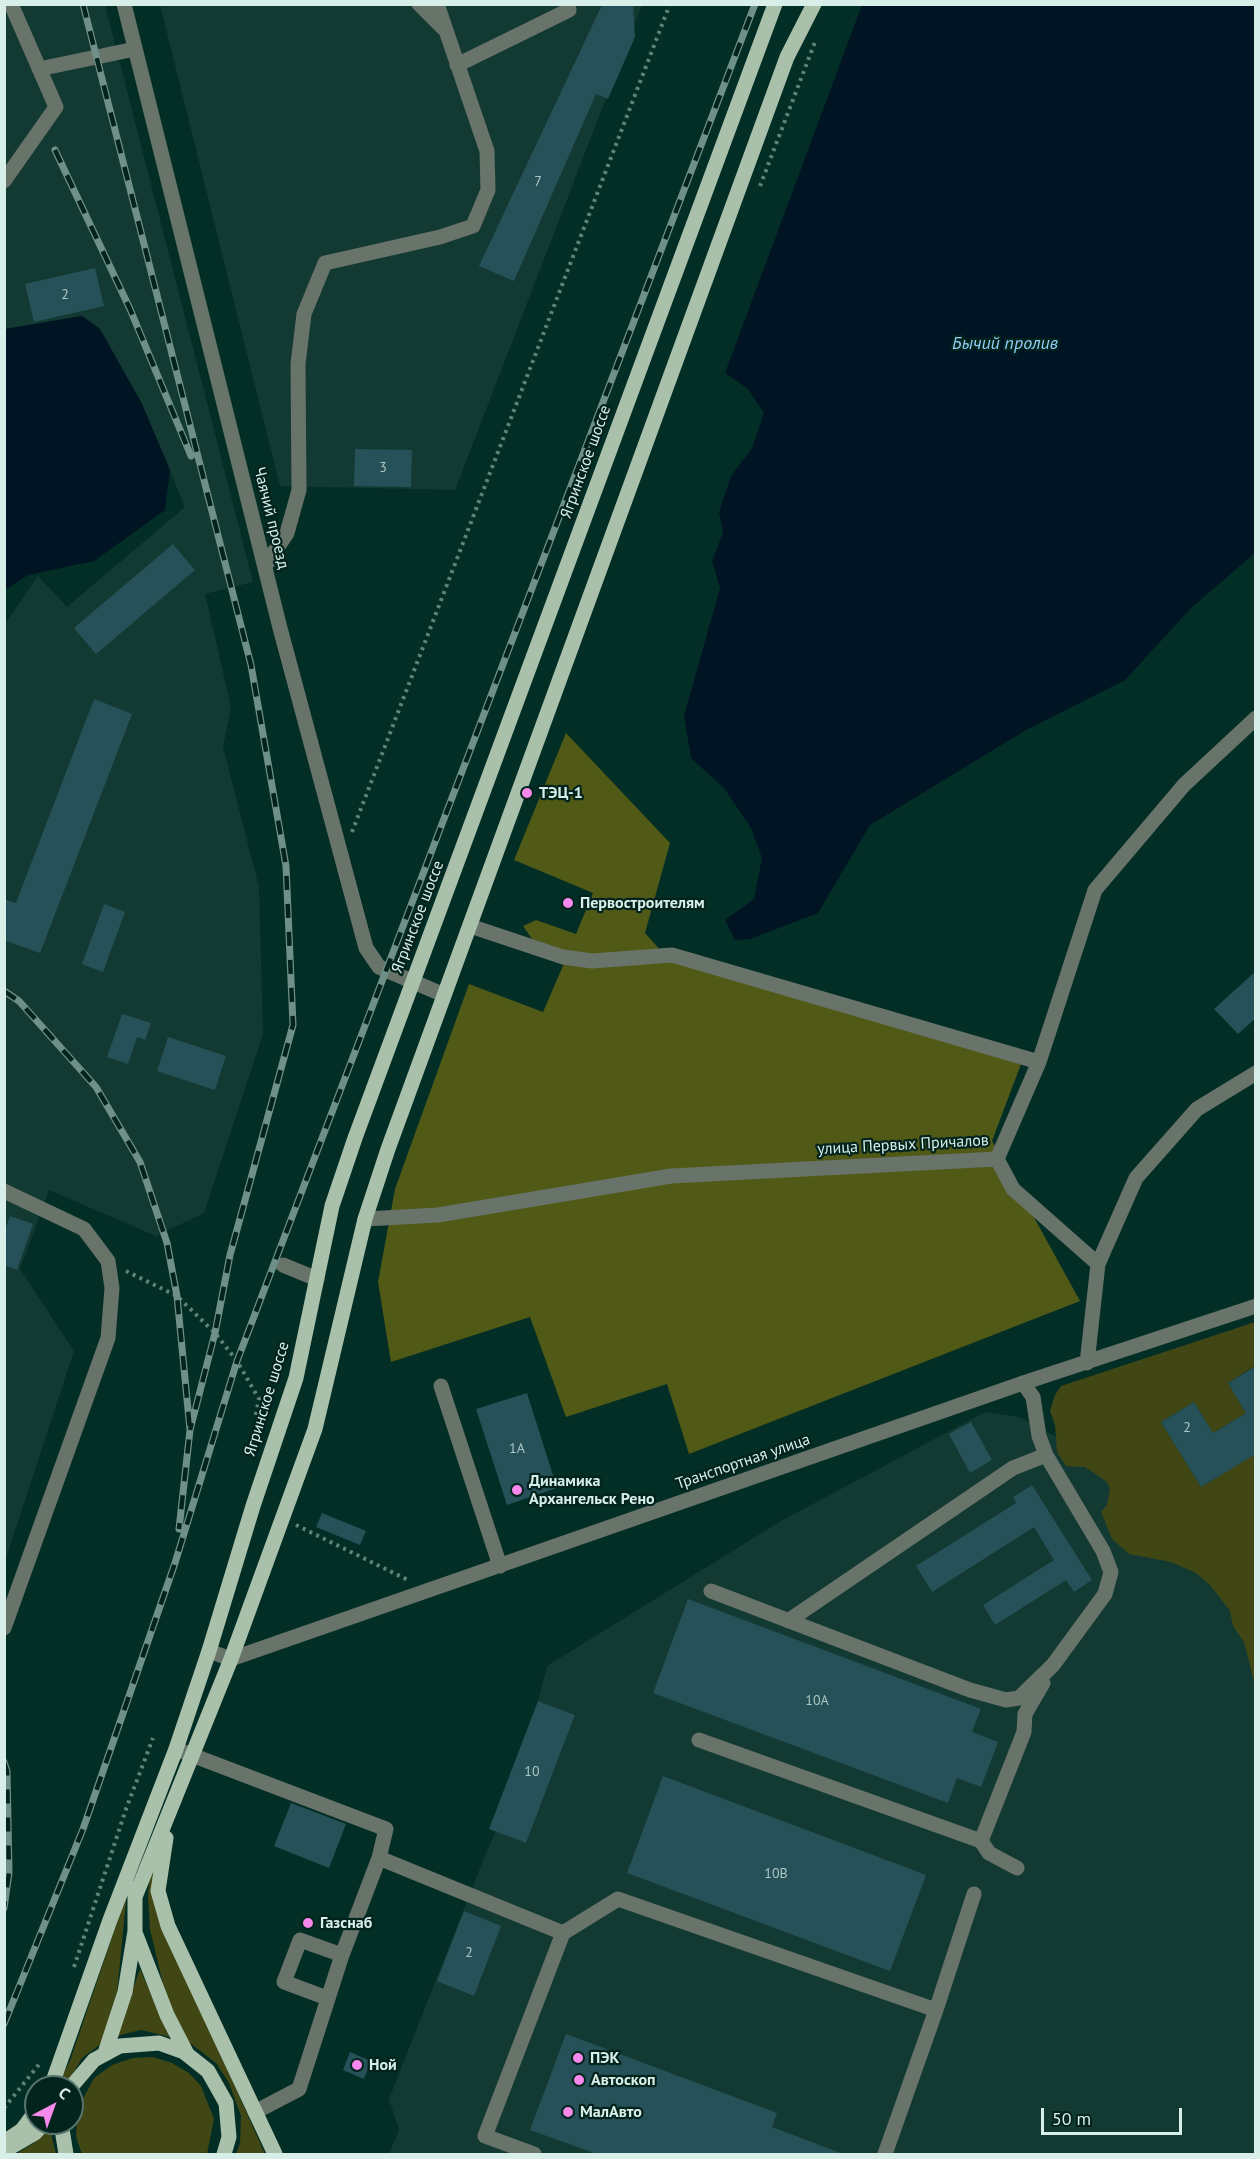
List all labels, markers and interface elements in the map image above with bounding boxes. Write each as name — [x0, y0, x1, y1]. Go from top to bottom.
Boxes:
house number: 7 — [534, 174, 542, 190]
house number: 2 — [61, 287, 69, 303]
water label: Бычий пролив — [952, 333, 1058, 355]
street label: Ягринское шоссе — [557, 403, 615, 521]
house number: 3 — [379, 460, 387, 476]
street label: Чаячий проезд — [249, 465, 293, 571]
place label: ТЭЦ-1 — [539, 783, 583, 803]
marker: ТЭЦ-1 — [520, 786, 534, 800]
street label: Ягринское шоссе — [388, 858, 448, 976]
place label: Первостроителям — [580, 893, 705, 913]
marker: Первостроителям — [561, 896, 575, 910]
street label: улица Первых Причалов — [817, 1131, 989, 1159]
street label: Ягринское шоссе — [240, 1339, 294, 1459]
house number: 2 — [1183, 1420, 1191, 1436]
street label: Транспортная улица — [673, 1430, 813, 1494]
house number: 1А — [509, 1441, 525, 1457]
place label: Динамика Архангельск Рено — [529, 1471, 655, 1509]
marker: Динамика Архангельск Рено — [510, 1483, 524, 1497]
house number: 10А — [805, 1693, 829, 1709]
house number: 10 — [524, 1764, 540, 1780]
house number: 10В — [764, 1866, 788, 1882]
place label: Газснаб — [320, 1913, 372, 1933]
marker: Газснаб — [301, 1916, 315, 1930]
house number: 2 — [465, 1945, 473, 1961]
place label: ПЭК — [590, 2048, 619, 2068]
marker: ПЭК — [571, 2051, 585, 2065]
place label: Ной — [369, 2055, 397, 2075]
marker: Ной — [350, 2058, 364, 2072]
place label: Автоскоп — [591, 2070, 656, 2090]
marker: Автоскоп — [572, 2073, 586, 2087]
north arrow — [24, 2075, 84, 2135]
text: С — [55, 2082, 74, 2103]
scale bar — [1044, 2096, 1185, 2134]
place label: МалАвто — [580, 2102, 642, 2122]
marker: МалАвто — [561, 2105, 575, 2119]
text: 50 m — [1052, 2107, 1091, 2130]

